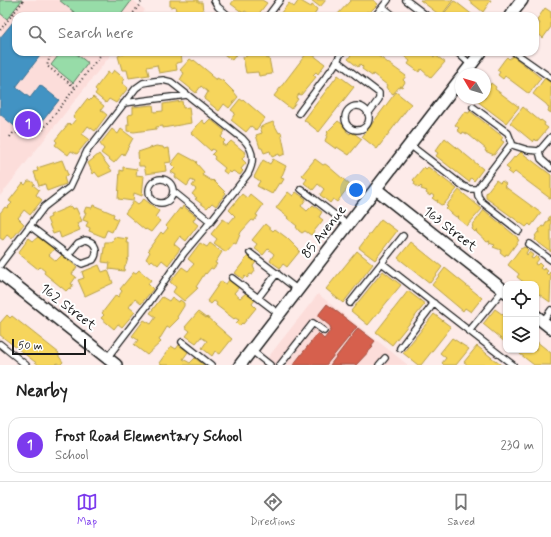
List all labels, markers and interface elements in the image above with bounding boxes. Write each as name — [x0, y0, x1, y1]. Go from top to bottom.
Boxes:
search box — [12, 12, 539, 56]
icon: search — [26, 23, 48, 45]
text: Search here — [58, 24, 134, 44]
north arrow — [455, 68, 491, 104]
pin: 1 — [15, 109, 41, 139]
your location — [346, 180, 366, 200]
street label: 85 Avenue — [298, 202, 351, 262]
street label: 163 Street — [419, 202, 481, 256]
street label: 162 Street — [36, 280, 100, 335]
map controls — [503, 281, 539, 353]
button: locate — [503, 281, 539, 317]
button: layers — [503, 317, 539, 353]
scale bar — [12, 337, 86, 356]
text: 50 m — [18, 339, 43, 353]
text: Nearby — [16, 380, 68, 402]
text: Frost Road Elementary School — [55, 427, 242, 447]
text: 1 — [27, 437, 33, 454]
text: 230 m — [500, 437, 534, 454]
text: School — [55, 447, 89, 464]
tab: Map — [76, 491, 98, 529]
tab: Directions — [250, 491, 295, 529]
tab: Saved — [447, 491, 475, 529]

